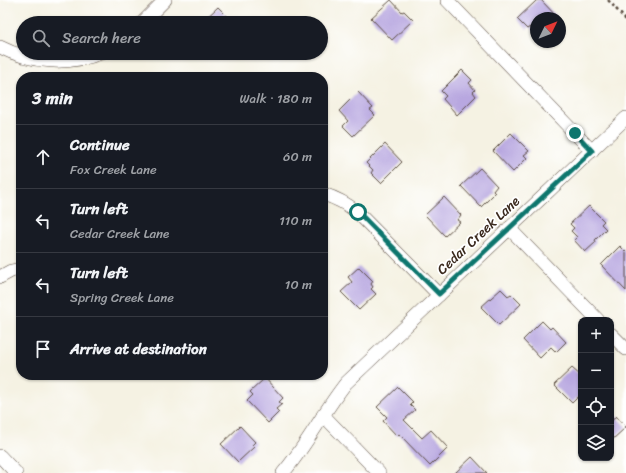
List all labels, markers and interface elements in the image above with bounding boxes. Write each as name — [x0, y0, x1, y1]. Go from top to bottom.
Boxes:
north arrow — [530, 12, 566, 48]
search box — [16, 16, 328, 60]
text: Search here — [62, 25, 141, 51]
icon: search — [30, 27, 52, 49]
text: 3 min — [32, 83, 73, 113]
text: Walk · 180 m — [240, 87, 312, 110]
route end — [566, 124, 584, 142]
text: Continue — [70, 132, 130, 158]
text: 60 m — [283, 145, 312, 168]
icon: ahead — [32, 146, 54, 168]
text: Fox Creek Lane — [70, 158, 157, 181]
street label: Cedar Creek Lane — [431, 190, 526, 281]
text: Turn left — [70, 196, 128, 222]
route start — [349, 203, 367, 221]
text: 110 m — [279, 209, 312, 232]
icon: left — [32, 210, 54, 232]
text: Cedar Creek Lane — [70, 222, 169, 245]
text: Turn left — [70, 260, 128, 286]
text: 10 m — [285, 273, 312, 296]
icon: left — [32, 274, 54, 296]
text: Spring Creek Lane — [70, 286, 174, 309]
map controls — [578, 317, 614, 461]
button: + — [578, 317, 614, 353]
text: Arrive at destination — [70, 336, 207, 362]
icon: arrive — [32, 338, 54, 360]
button: − — [578, 353, 614, 389]
button: locate — [578, 389, 614, 425]
button: layers — [578, 425, 614, 461]

